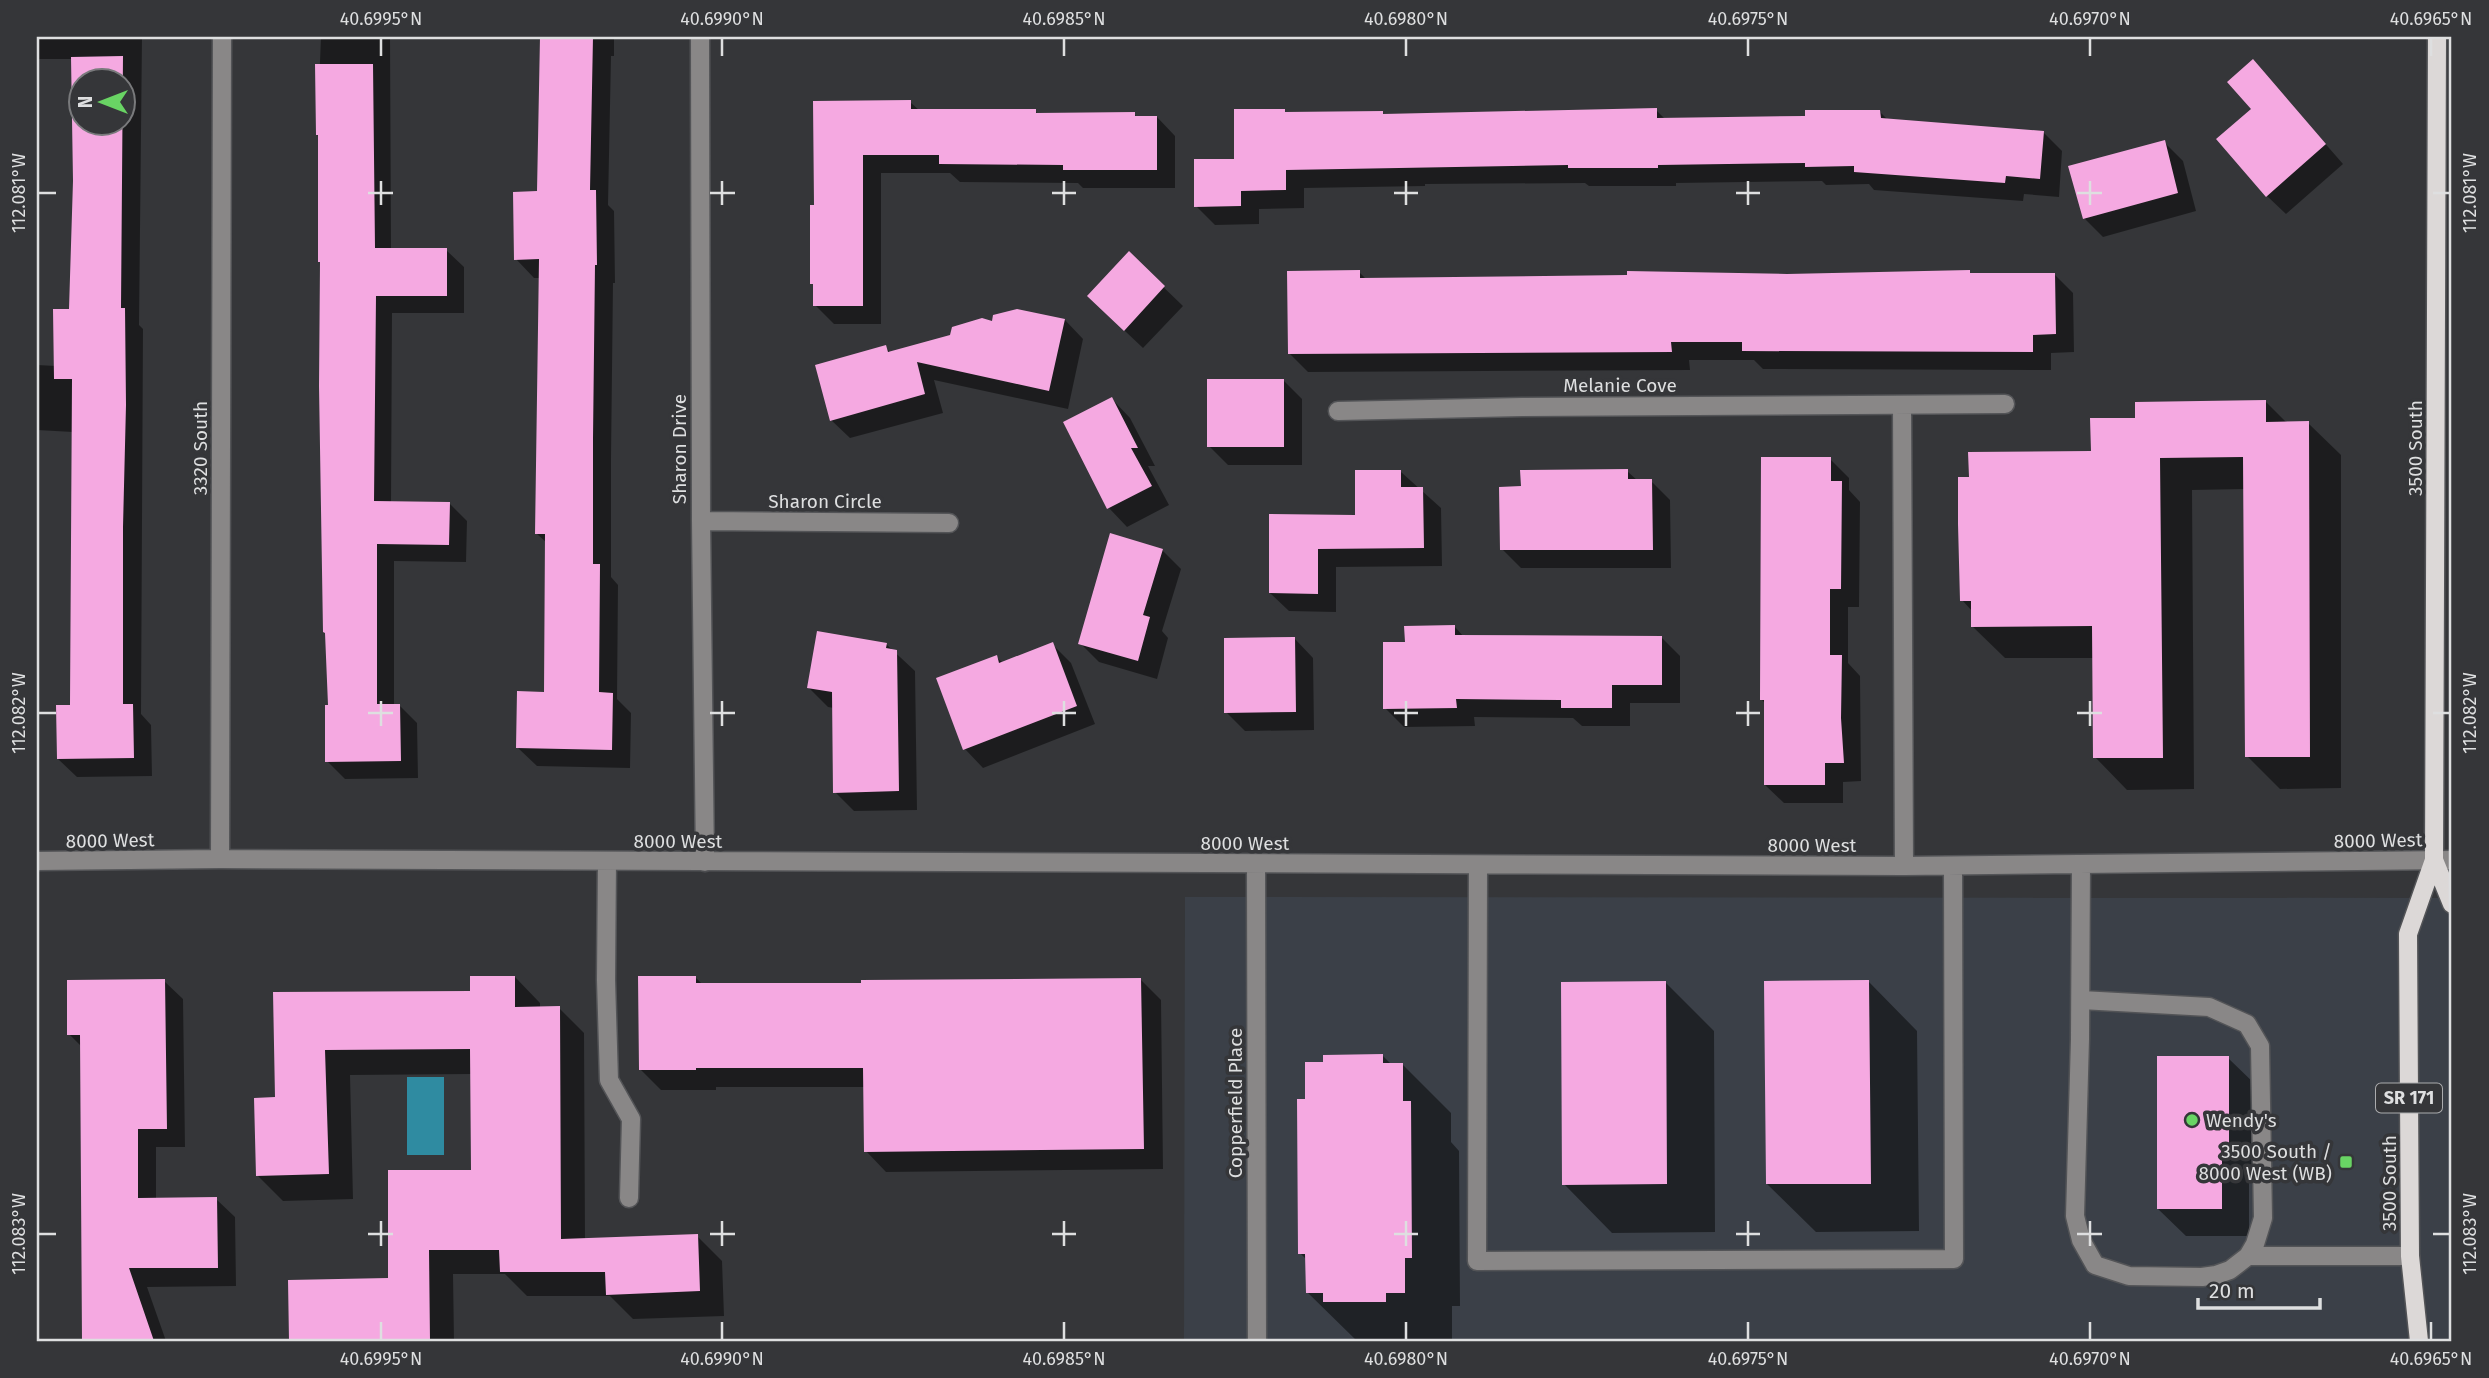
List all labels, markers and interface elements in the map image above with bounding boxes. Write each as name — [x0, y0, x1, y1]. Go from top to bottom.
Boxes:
text: 40.6995°N — [340, 8, 422, 30]
text: 40.6990°N — [680, 8, 764, 30]
text: 40.6985°N — [1023, 8, 1106, 30]
text: 40.6980°N — [1364, 8, 1448, 30]
text: 40.6975°N — [1708, 8, 1788, 30]
text: 40.6970°N — [2049, 8, 2131, 30]
text: 40.6965°N — [2390, 8, 2472, 30]
north arrow — [66, 66, 136, 136]
text: N — [74, 96, 97, 108]
text: 112.081°W — [8, 153, 30, 233]
text: 112.081°W — [2459, 153, 2481, 233]
street label: Melanie Cove — [1563, 374, 1677, 397]
street label: Sharon Drive — [668, 394, 691, 504]
street label: 3500 South — [2404, 400, 2427, 496]
street label: 3320 South — [189, 401, 212, 495]
street label: Sharon Circle — [768, 490, 882, 513]
text: 112.082°W — [8, 672, 30, 754]
text: 112.082°W — [2459, 672, 2481, 754]
street label: 8000 West — [65, 828, 155, 853]
street label: 8000 West — [2333, 828, 2423, 853]
street label: 8000 West — [634, 830, 723, 853]
street label: 8000 West — [1201, 832, 1290, 855]
street label: 8000 West — [1768, 834, 1857, 857]
street label: Copperfield Place — [1224, 1028, 1247, 1178]
road number: SR 171 — [2376, 1084, 2442, 1112]
place label: Wendy's — [2206, 1109, 2277, 1132]
marker: Wendy's — [2184, 1112, 2200, 1128]
street label: 3500 South — [2378, 1135, 2401, 1231]
place label: 3500 South / 8000 West (WB) — [2199, 1140, 2332, 1185]
marker: 3500 South / 8000 West (WB) — [2338, 1154, 2354, 1170]
text: 112.083°W — [8, 1193, 30, 1275]
text: 112.083°W — [2459, 1193, 2481, 1275]
scale bar — [2198, 1266, 2321, 1310]
text: 20 m — [2209, 1278, 2255, 1304]
text: 40.6995°N — [340, 1348, 422, 1370]
text: 40.6990°N — [680, 1348, 764, 1370]
text: 40.6985°N — [1023, 1348, 1106, 1370]
text: 40.6980°N — [1364, 1348, 1448, 1370]
text: 40.6975°N — [1708, 1348, 1788, 1370]
text: 40.6970°N — [2049, 1348, 2131, 1370]
text: 40.6965°N — [2390, 1348, 2472, 1370]

